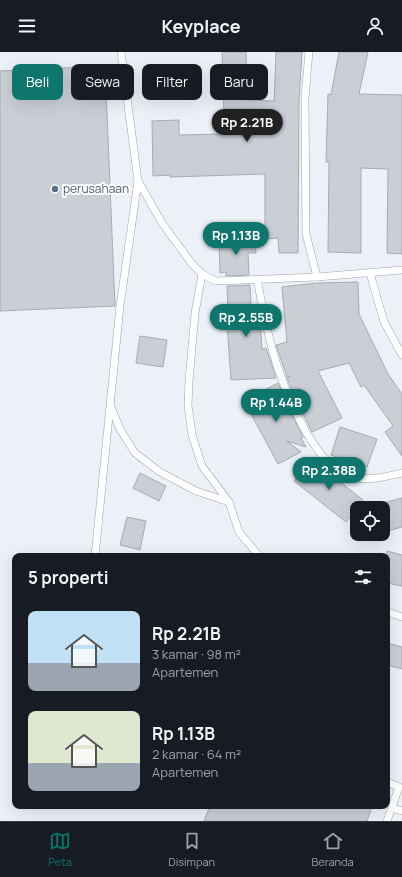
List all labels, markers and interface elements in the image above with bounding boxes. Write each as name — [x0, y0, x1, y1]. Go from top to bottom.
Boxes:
text: Keyplace — [161, 14, 241, 38]
icon: menu — [16, 15, 38, 37]
icon: person — [364, 15, 386, 37]
chip: Beli — [12, 64, 63, 100]
chip: Sewa — [71, 64, 134, 100]
chip: Filter — [142, 64, 202, 100]
chip: Baru — [210, 64, 268, 100]
pin: Rp 2.21B — [206, 109, 288, 143]
text: Rp 2.21B — [221, 113, 273, 131]
place label: perusahaan — [63, 180, 129, 197]
marker: perusahaan — [50, 184, 60, 194]
pin: Rp 1.13B — [195, 222, 277, 256]
text: Rp 1.13B — [212, 226, 260, 244]
pin: Rp 2.55B — [205, 304, 287, 338]
text: Rp 2.55B — [219, 308, 273, 326]
pin: Rp 1.44B — [235, 389, 317, 423]
text: Rp 1.44B — [250, 393, 302, 411]
pin: Rp 2.38B — [288, 457, 370, 491]
text: Rp 2.38B — [302, 461, 356, 479]
map controls — [350, 501, 390, 541]
button: locate — [350, 501, 390, 541]
text: 5 properti — [28, 566, 109, 589]
icon: filters — [352, 566, 374, 588]
text: Rp 2.21B — [152, 622, 221, 645]
icon: home — [60, 627, 108, 675]
text: 3 kamar · 98 m² — [152, 645, 241, 663]
text: Apartemen — [152, 663, 218, 681]
text: Rp 1.13B — [152, 722, 215, 745]
icon: home — [60, 727, 108, 775]
text: 2 kamar · 64 m² — [152, 745, 241, 763]
text: Apartemen — [152, 763, 218, 781]
tab: Peta — [48, 830, 72, 869]
tab: Disimpan — [168, 830, 215, 869]
tab: Beranda — [312, 830, 354, 869]

